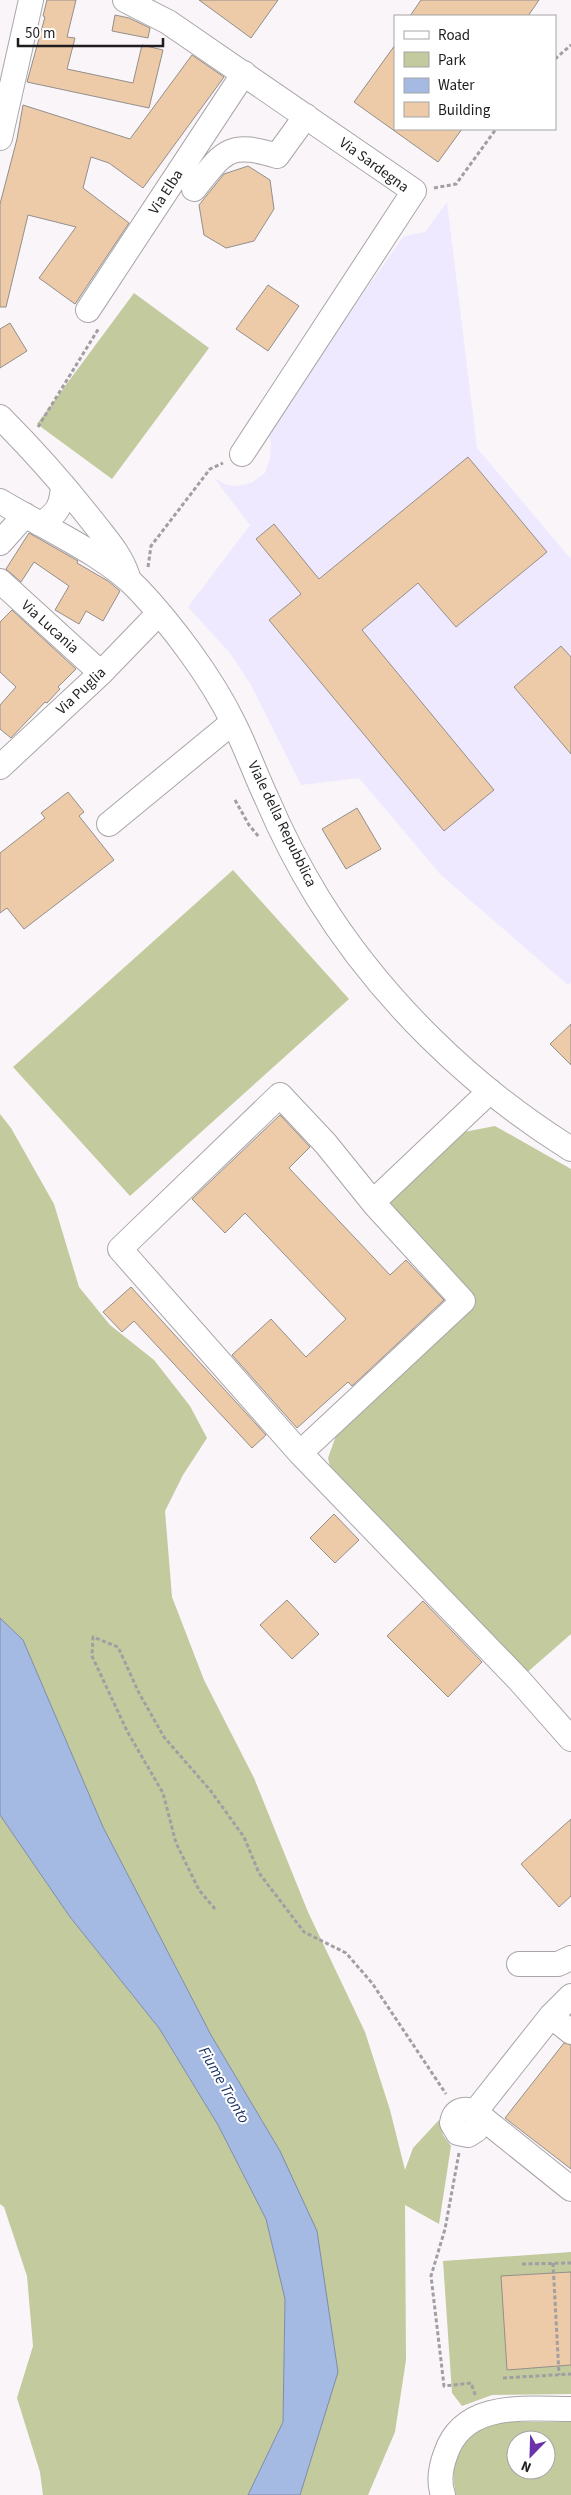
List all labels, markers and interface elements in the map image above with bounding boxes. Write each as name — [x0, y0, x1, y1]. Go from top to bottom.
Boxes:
scale bar — [18, 15, 162, 47]
legend — [394, 15, 556, 130]
text: 50 m — [25, 23, 55, 44]
text: Road — [438, 25, 470, 46]
text: Park — [438, 50, 467, 71]
text: Water — [438, 75, 475, 96]
text: Building — [438, 100, 491, 121]
street label: Via Sardegna — [335, 133, 413, 197]
street label: Via Elba — [144, 166, 188, 218]
street label: Via Lucania — [17, 595, 83, 659]
street label: Via Puglia — [51, 662, 111, 720]
street label: Viale della Repubblica — [242, 757, 322, 891]
water label: Fiume Tronto — [193, 2043, 255, 2127]
north arrow — [506, 2430, 556, 2480]
text: N — [518, 2455, 535, 2477]

